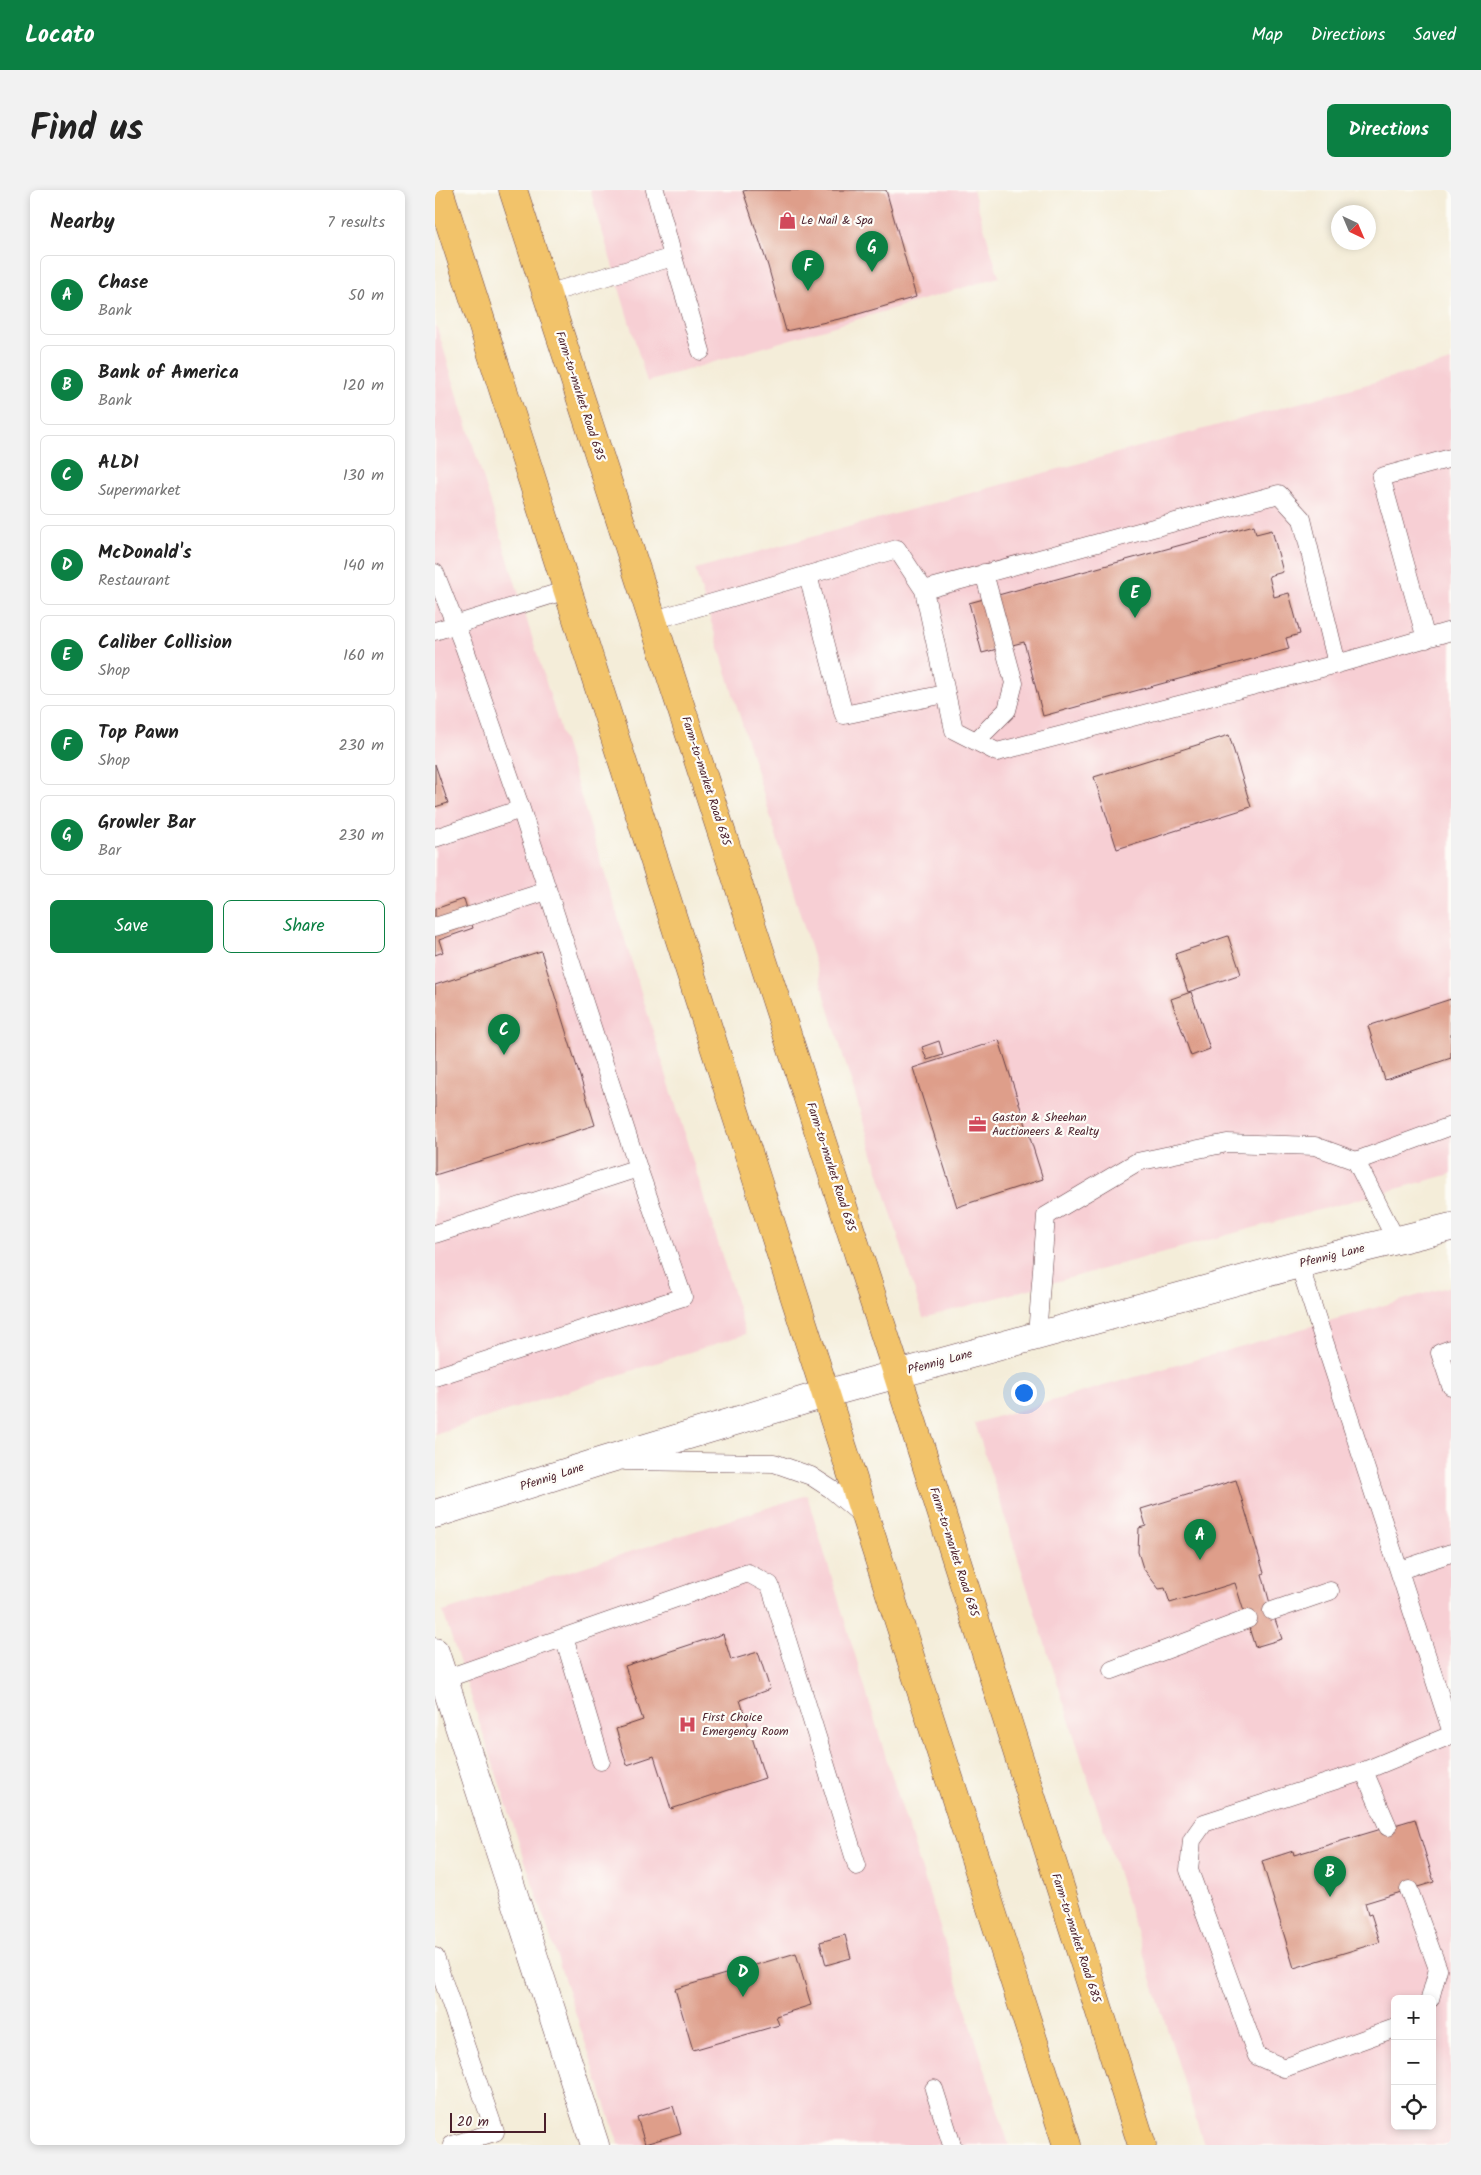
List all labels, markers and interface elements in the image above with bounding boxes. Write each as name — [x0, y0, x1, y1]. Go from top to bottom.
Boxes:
text: Locato — [25, 16, 95, 55]
text: Map — [1251, 21, 1283, 50]
text: Directions — [1311, 21, 1385, 50]
text: Saved — [1413, 21, 1456, 50]
text: Find us — [30, 102, 143, 158]
button: Directions — [1327, 104, 1451, 157]
north arrow — [1331, 205, 1376, 250]
text: Nearby — [50, 206, 115, 239]
text: 7 results — [327, 210, 385, 235]
shop icon: Le Nail & Spa — [777, 210, 797, 230]
place label: Le Nail & Spa — [801, 211, 873, 230]
pin: G — [856, 231, 888, 272]
pin: F — [792, 250, 824, 291]
text: Chase — [98, 268, 148, 298]
text: A — [62, 283, 72, 308]
text: 50 m — [348, 283, 384, 308]
text: Bank — [98, 298, 132, 323]
street label: Farm-to-market Road 685 — [550, 329, 610, 465]
text: Bank of America — [98, 358, 239, 388]
text: B — [62, 373, 72, 398]
text: 120 m — [343, 373, 384, 398]
text: Bank — [98, 388, 132, 413]
text: ALDI — [98, 448, 139, 478]
text: C — [62, 463, 72, 488]
text: 130 m — [343, 463, 384, 488]
text: Supermarket — [98, 478, 181, 503]
text: McDonald's — [98, 538, 192, 568]
text: D — [62, 553, 72, 578]
text: 140 m — [343, 553, 384, 578]
text: Restaurant — [98, 568, 170, 593]
pin: E — [1119, 577, 1151, 618]
text: Caliber Collision — [98, 628, 232, 658]
text: E — [63, 643, 71, 668]
text: 160 m — [343, 643, 384, 668]
text: Shop — [98, 658, 130, 683]
street label: Farm-to-market Road 685 — [676, 714, 736, 850]
text: Top Pawn — [98, 718, 179, 748]
text: F — [63, 733, 71, 758]
text: 230 m — [338, 733, 384, 758]
text: Shop — [98, 748, 130, 773]
text: Growler Bar — [98, 808, 195, 838]
text: G — [62, 823, 72, 848]
text: 230 m — [338, 823, 384, 848]
text: Bar — [98, 838, 121, 863]
button: Save — [50, 900, 213, 953]
button: Share — [223, 900, 385, 953]
pin: C — [488, 1014, 520, 1055]
street label: Farm-to-market Road 685 — [801, 1100, 861, 1236]
place label: Gaston & Sheehan Auctioneers & Realty — [992, 1108, 1099, 1141]
office icon: Gaston & Sheehan Auctioneers & Realty — [968, 1114, 988, 1134]
street label: Pfennig Lane — [1297, 1239, 1367, 1273]
street label: Pfennig Lane — [905, 1344, 975, 1380]
your location — [1011, 1380, 1037, 1406]
street label: Pfennig Lane — [517, 1457, 587, 1496]
street label: Farm-to-market Road 685 — [924, 1485, 984, 1621]
pin: A — [1184, 1519, 1216, 1560]
place label: First Choice Emergency Room — [702, 1708, 789, 1741]
hospital icon: First Choice Emergency Room — [678, 1714, 698, 1734]
pin: B — [1314, 1856, 1346, 1897]
street label: Farm-to-market Road 685 — [1046, 1871, 1106, 2007]
pin: D — [727, 1956, 759, 1997]
map controls — [1391, 1995, 1436, 2130]
button: + — [1391, 1995, 1436, 2040]
button: − — [1391, 2040, 1436, 2085]
button: locate — [1391, 2085, 1436, 2130]
scale bar — [450, 2110, 546, 2133]
text: 20 m — [457, 2111, 489, 2133]

